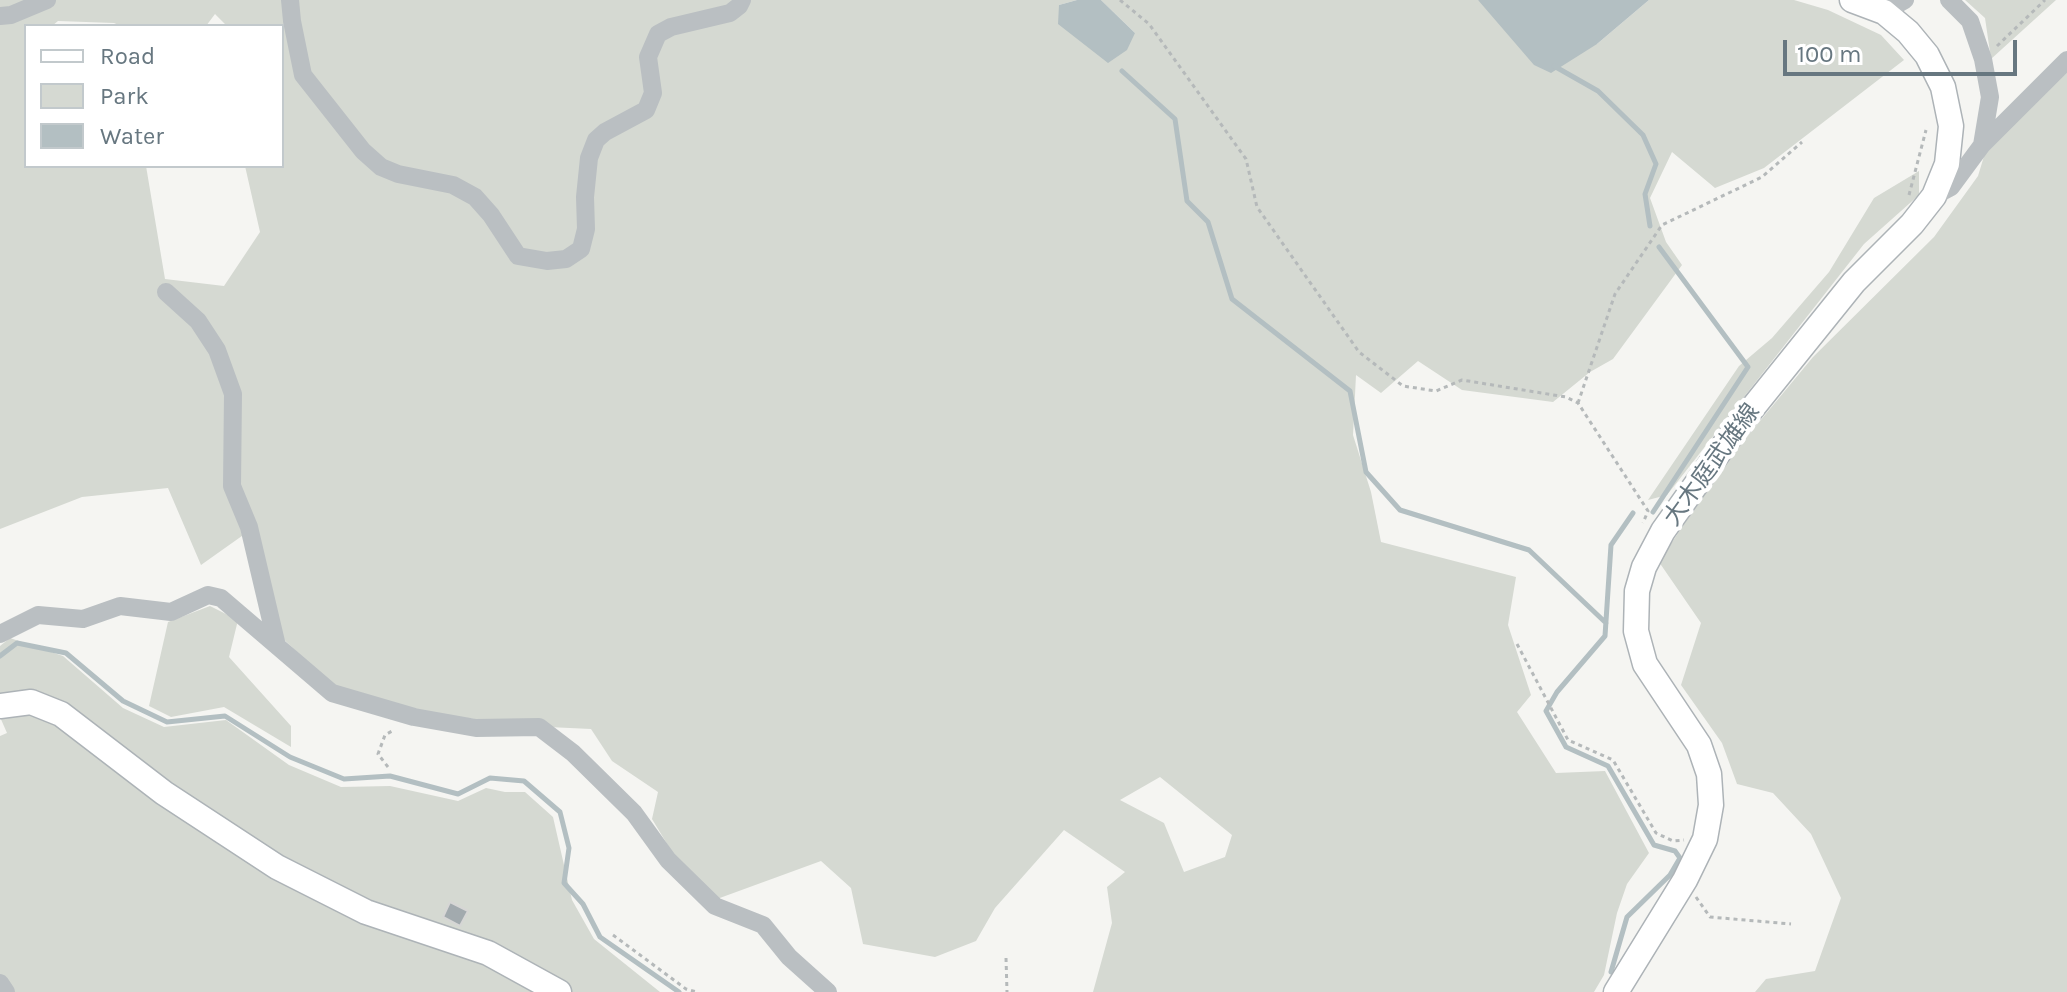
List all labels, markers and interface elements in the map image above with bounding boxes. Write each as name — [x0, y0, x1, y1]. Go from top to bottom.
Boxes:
legend — [24, 24, 284, 168]
scale bar — [1787, 24, 2021, 74]
text: 100 m — [1797, 40, 1862, 68]
text: Road — [100, 42, 155, 70]
text: Park — [100, 82, 149, 110]
text: Water — [100, 122, 164, 150]
street label: 大木庭武雄線 — [1658, 398, 1766, 532]

